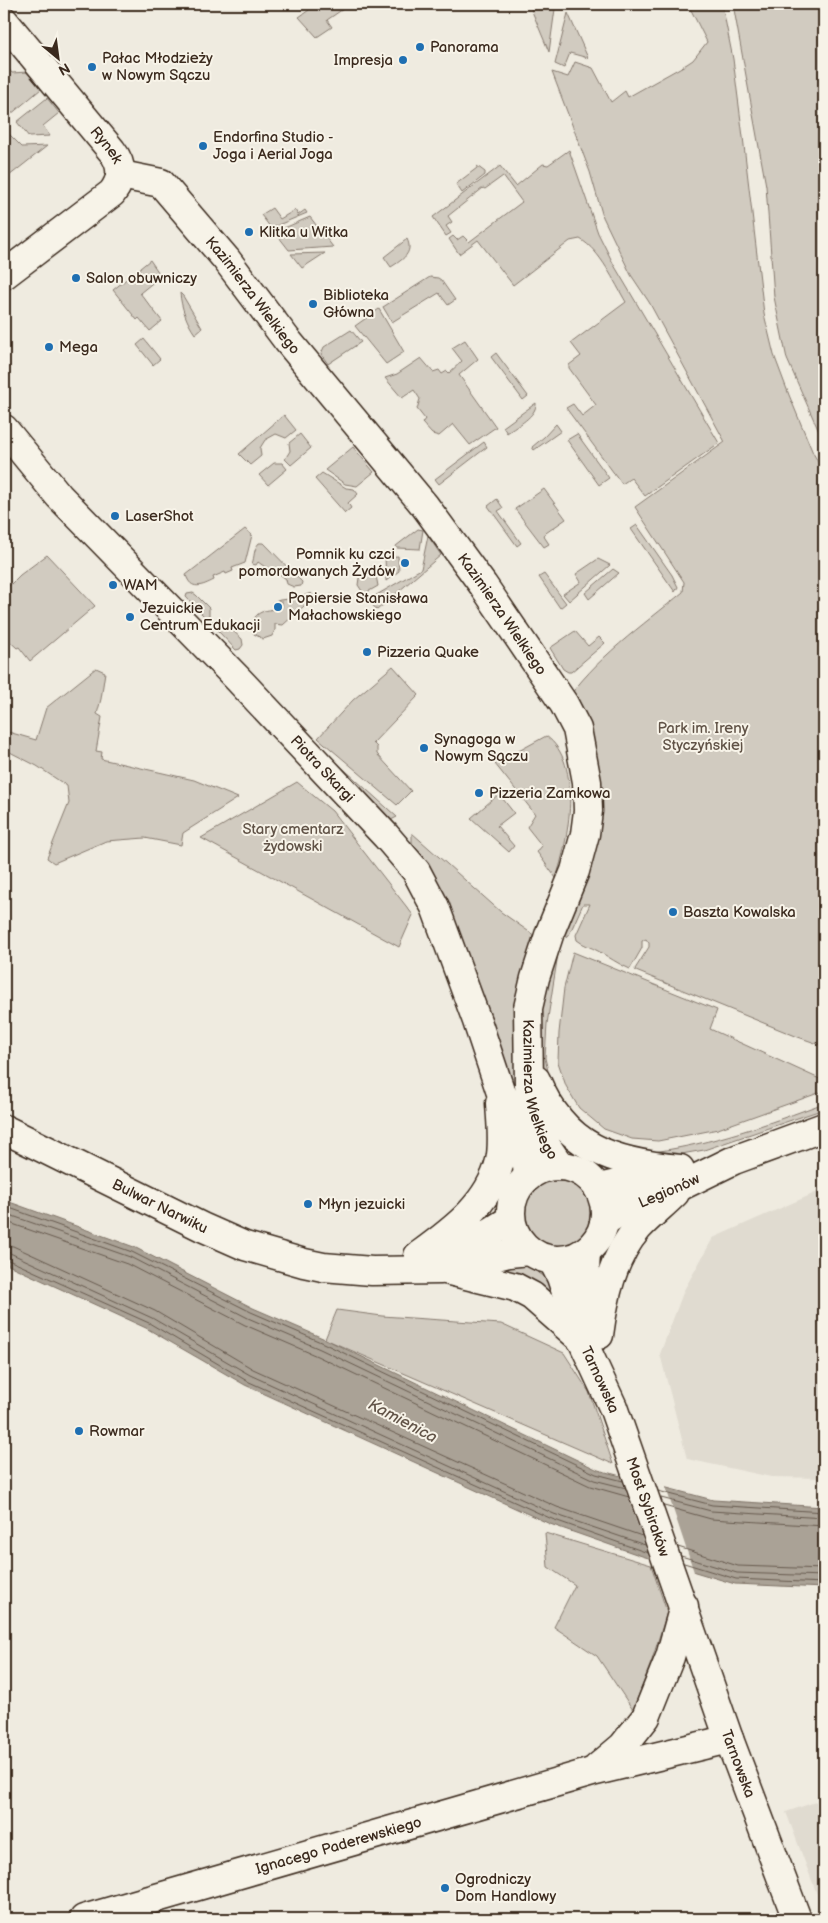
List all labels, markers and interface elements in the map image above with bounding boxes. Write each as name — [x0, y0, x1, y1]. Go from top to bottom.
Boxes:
north arrow — [32, 32, 82, 82]
place label: Panorama — [430, 38, 499, 57]
marker: Panorama — [414, 41, 426, 53]
place label: Pałac Młodzieży w Nowym Sączu — [102, 49, 213, 85]
place label: Impresja — [334, 51, 393, 70]
marker: Impresja — [397, 54, 409, 66]
text: N — [55, 59, 73, 79]
marker: Pałac Młodzieży w Nowym Sączu — [86, 61, 98, 73]
street label: Rynek — [86, 123, 127, 167]
place label: Endorfina Studio - Joga i Aerial Joga — [213, 128, 333, 164]
marker: Endorfina Studio - Joga i Aerial Joga — [197, 140, 209, 152]
place label: Klitka u Witka — [259, 223, 348, 242]
marker: Klitka u Witka — [243, 226, 255, 238]
street label: Kazimierza Wielkiego — [201, 233, 304, 359]
place label: Salon obuwniczy — [86, 269, 197, 288]
marker: Salon obuwniczy — [70, 272, 82, 284]
place label: Biblioteka Główna — [323, 286, 389, 322]
marker: Biblioteka Główna — [307, 298, 319, 310]
place label: Mega — [59, 338, 98, 357]
marker: Mega — [43, 341, 55, 353]
place label: LaserShot — [125, 507, 194, 526]
marker: LaserShot — [109, 510, 121, 522]
place label: Pomnik ku czci pomordowanych Żydów — [238, 545, 395, 581]
street label: Kazimierza Wielkiego — [453, 550, 551, 679]
marker: Pomnik ku czci pomordowanych Żydów — [399, 557, 411, 569]
place label: WAM — [123, 576, 158, 595]
marker: WAM — [107, 579, 119, 591]
place label: Popiersie Stanisława Małachowskiego — [288, 589, 428, 625]
place label: Jezuickie Centrum Edukacji — [140, 599, 260, 635]
marker: Popiersie Stanisława Małachowskiego — [272, 601, 284, 613]
marker: Jezuickie Centrum Edukacji — [124, 611, 136, 623]
place label: Pizzeria Quake — [377, 643, 479, 662]
marker: Pizzeria Quake — [361, 646, 373, 658]
park label: Park im. Ireny Styczyńskiej — [658, 719, 749, 755]
place label: Synagoga w Nowym Sączu — [434, 730, 528, 766]
street label: Piotra Skargi — [286, 732, 358, 807]
marker: Synagoga w Nowym Sączu — [418, 742, 430, 754]
place label: Pizzeria Zamkowa — [489, 784, 611, 803]
marker: Pizzeria Zamkowa — [473, 787, 485, 799]
park label: Stary cmentarz żydowski — [243, 820, 344, 856]
place label: Baszta Kowalska — [683, 903, 796, 922]
marker: Baszta Kowalska — [667, 906, 679, 918]
street label: Kazimierza Wielkiego — [518, 1019, 562, 1164]
street label: Legionów — [636, 1169, 703, 1213]
street label: Bulwar Narwiku — [109, 1175, 210, 1238]
place label: Młyn jezuicki — [318, 1195, 405, 1214]
marker: Młyn jezuicki — [302, 1198, 314, 1210]
street label: Tarnowska — [576, 1343, 623, 1416]
water label: Kamienica — [365, 1395, 440, 1447]
place label: Rowmar — [89, 1422, 145, 1441]
marker: Rowmar — [73, 1425, 85, 1437]
street label: Most Sybiraków — [621, 1455, 674, 1560]
street label: Tarnowska — [716, 1727, 759, 1800]
street label: Ignacego Paderewskiego — [254, 1813, 424, 1879]
place label: Ogrodniczy Dom Handlowy — [455, 1870, 556, 1906]
marker: Ogrodniczy Dom Handlowy — [439, 1882, 451, 1894]

